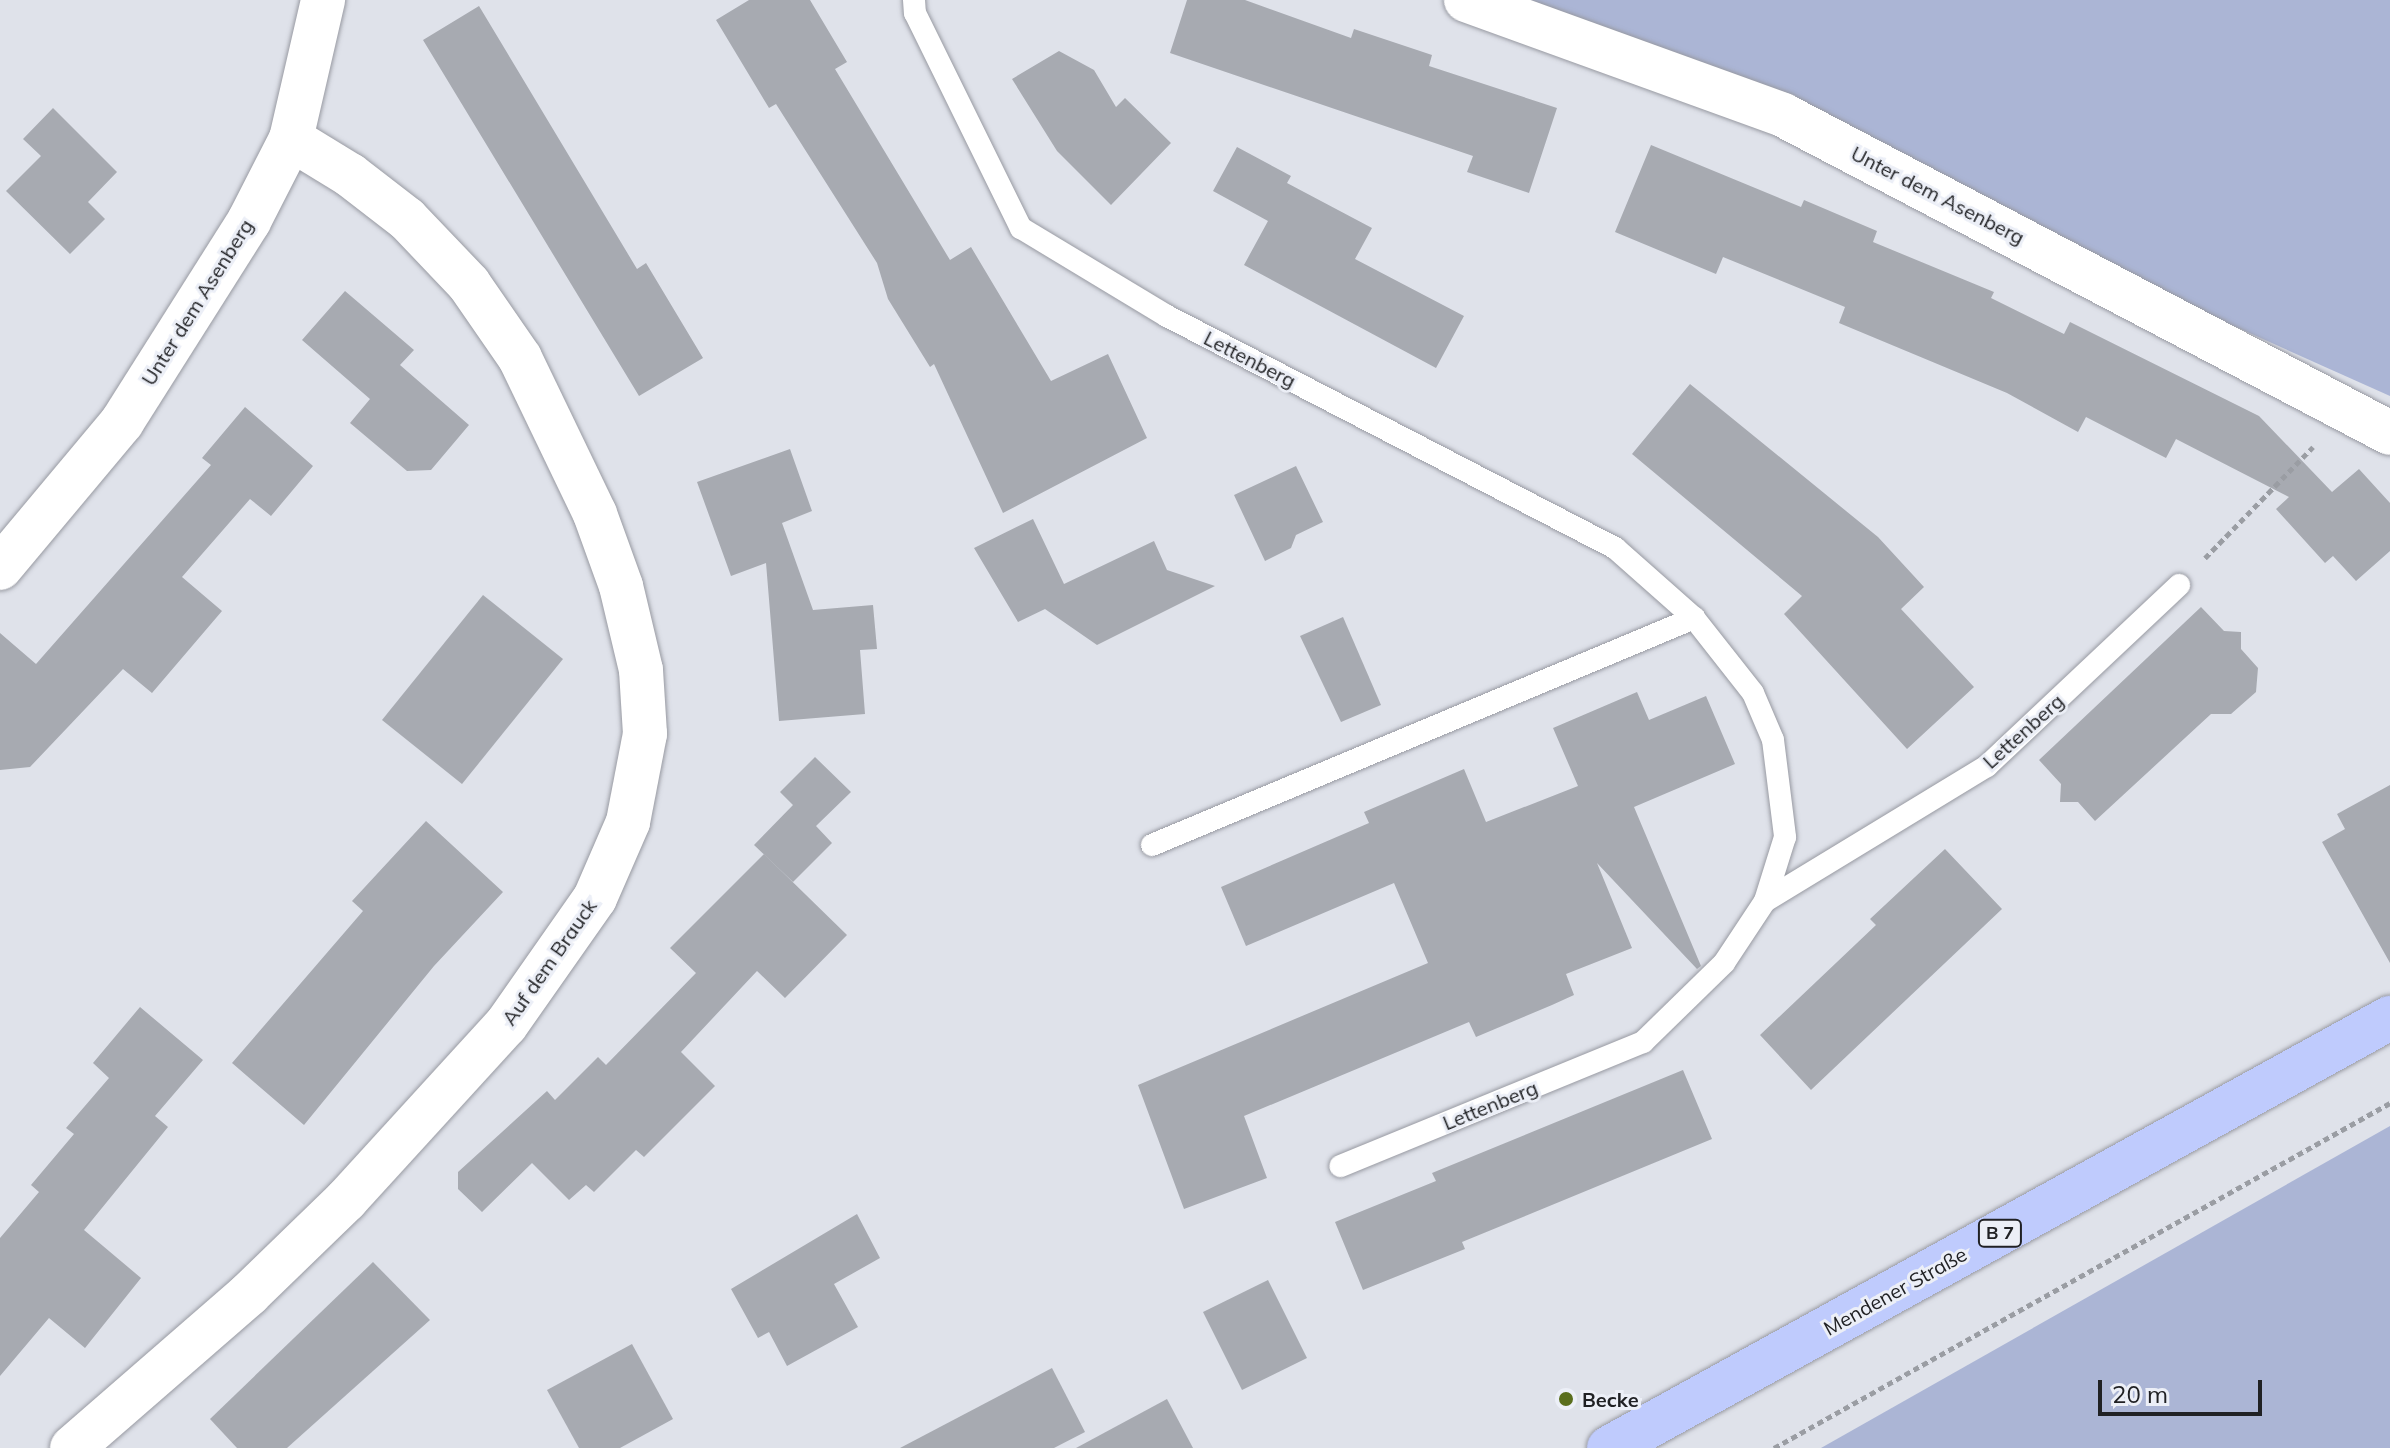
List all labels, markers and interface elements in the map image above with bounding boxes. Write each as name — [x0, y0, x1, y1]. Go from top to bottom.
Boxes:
street label: Unter dem Asenberg — [1847, 141, 2029, 249]
street label: Unter dem Asenberg — [136, 214, 258, 390]
street label: Lettenberg — [1200, 326, 1300, 392]
street label: Lettenberg — [1978, 689, 2068, 773]
street label: Auf dem Brauck — [497, 894, 601, 1030]
street label: Lettenberg — [1439, 1075, 1541, 1135]
road number: B 7 — [1976, 1219, 2024, 1247]
street label: Mendener Straße — [1819, 1242, 1971, 1340]
scale bar — [2102, 1364, 2266, 1414]
text: 20 m — [2112, 1379, 2168, 1409]
place label: Becke — [1582, 1387, 1639, 1411]
marker: Becke — [1557, 1390, 1575, 1408]

